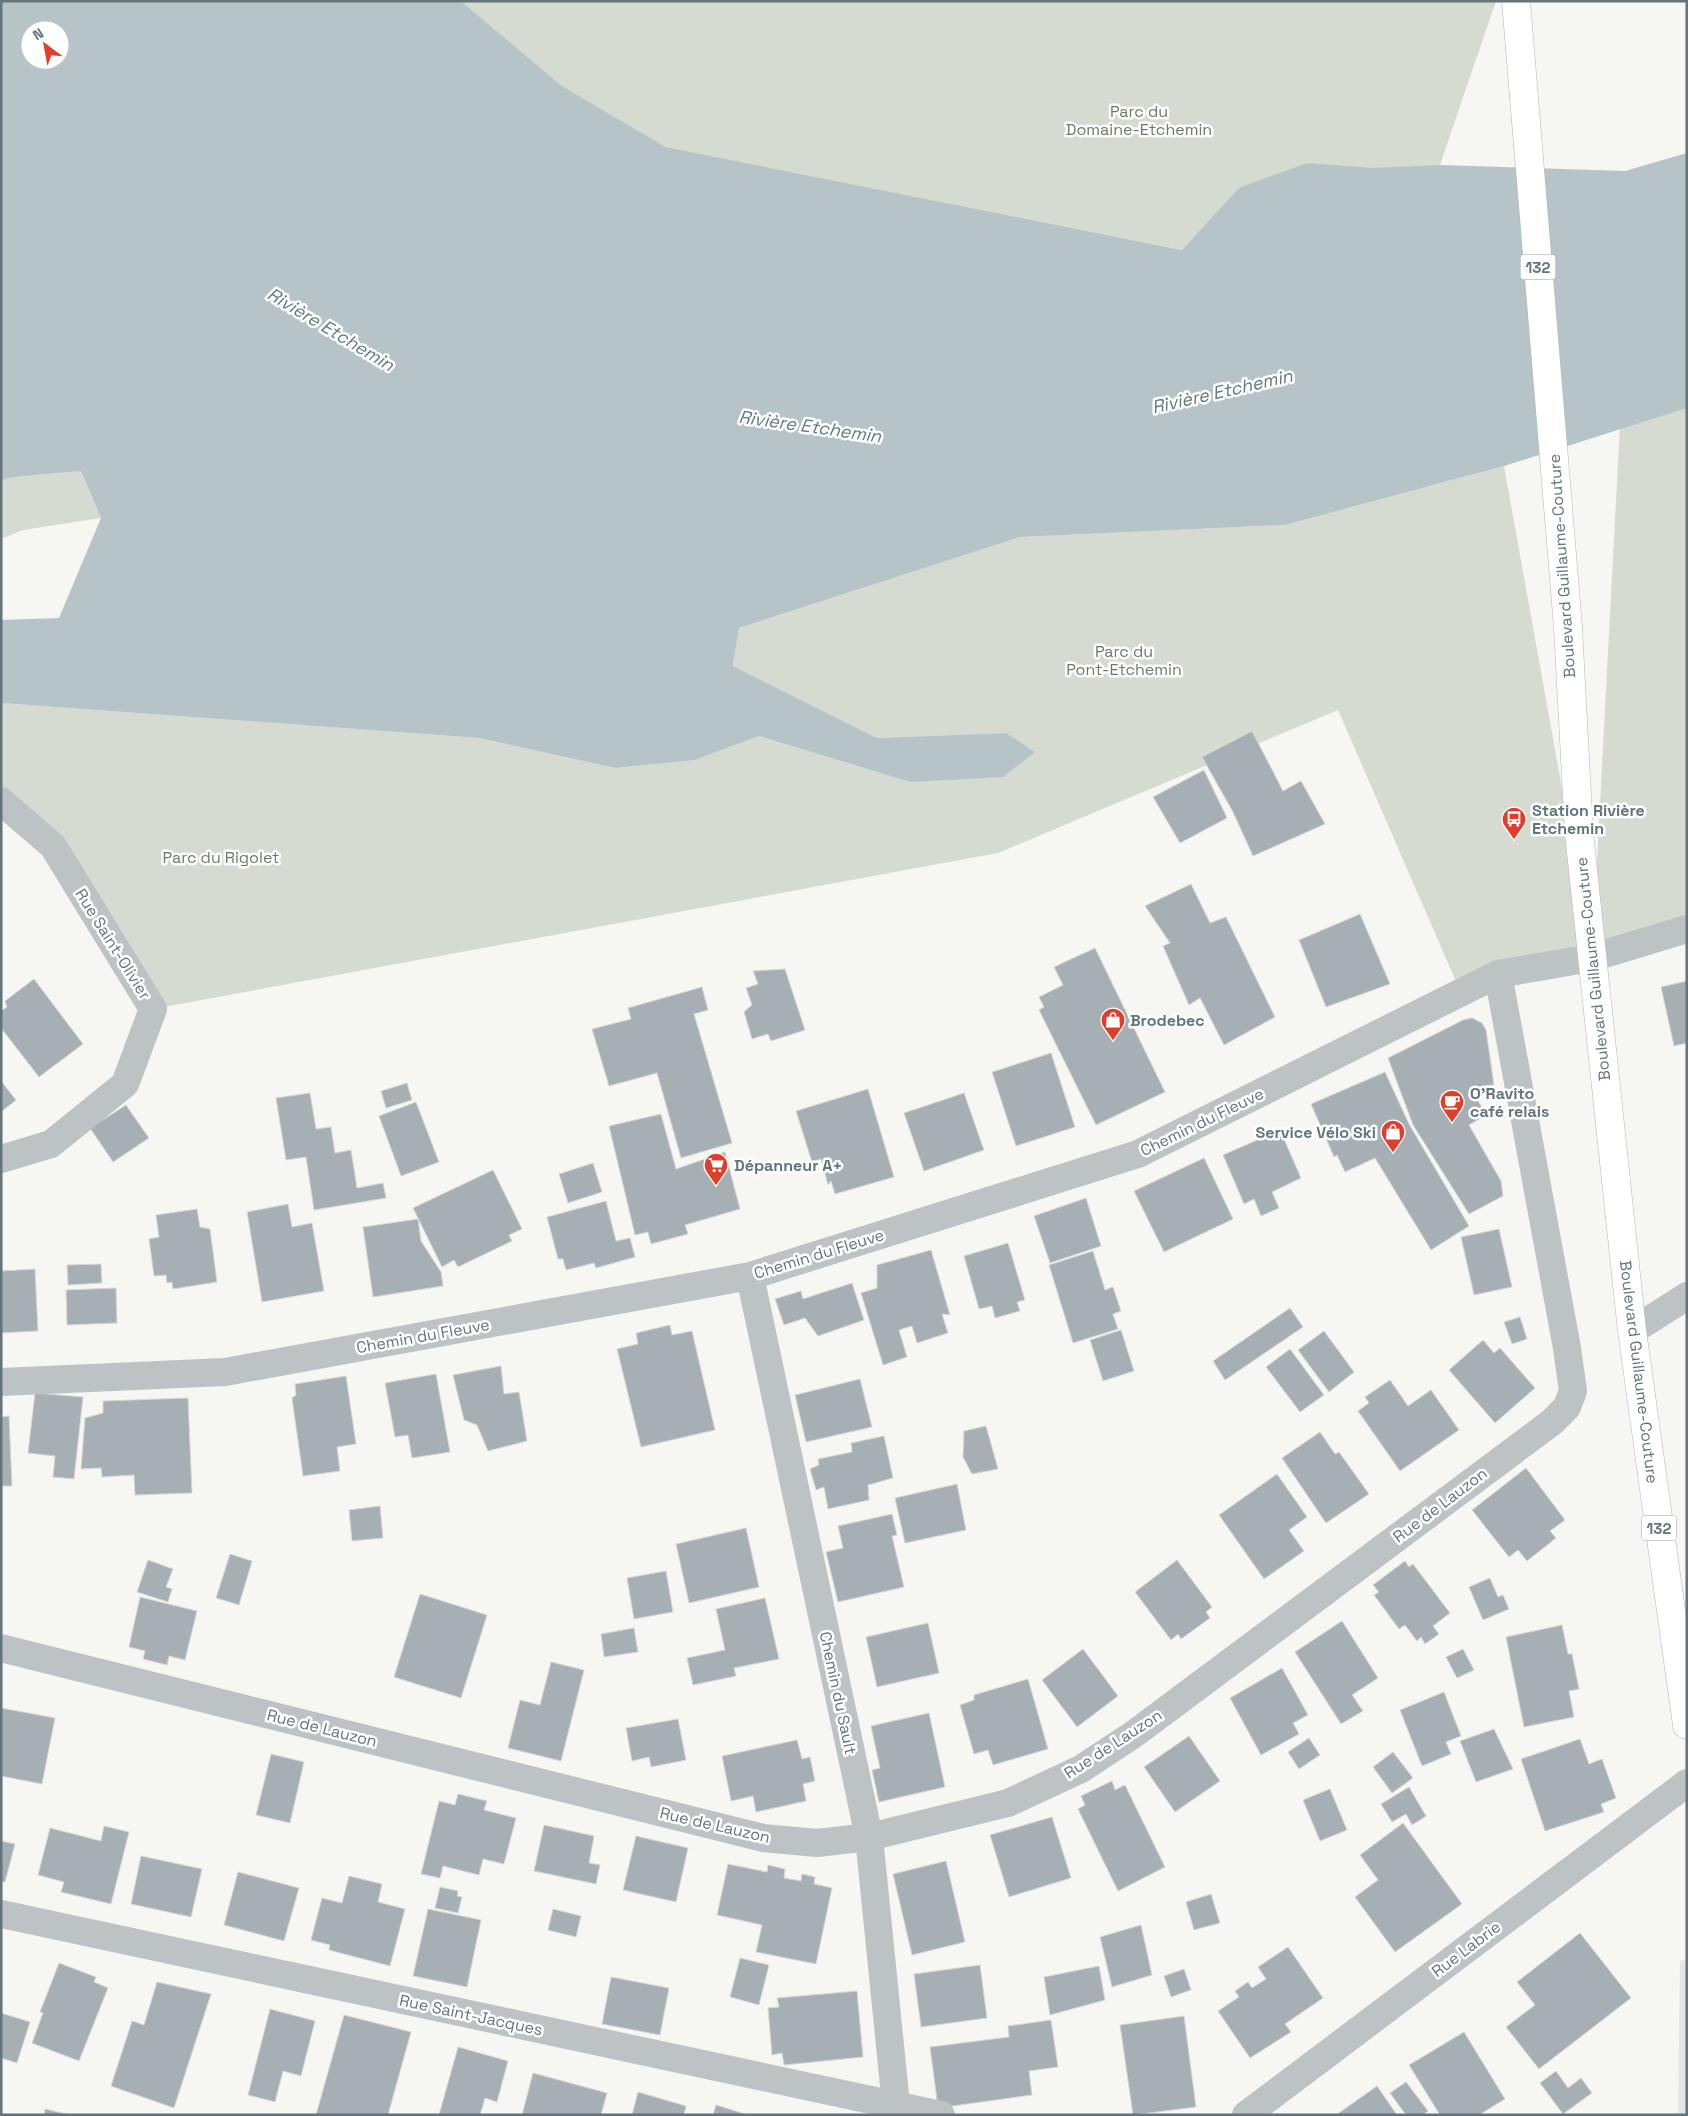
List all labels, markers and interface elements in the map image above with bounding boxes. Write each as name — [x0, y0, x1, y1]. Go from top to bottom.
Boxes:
north arrow — [20, 20, 70, 70]
text: N — [29, 24, 47, 44]
park label: Parc du Domaine-Etchemin — [1066, 101, 1212, 140]
road number: 132 — [1520, 254, 1556, 280]
water label: Rivière Etchemin — [263, 282, 399, 376]
water label: Rivière Etchemin — [1149, 363, 1296, 418]
water label: Rivière Etchemin — [737, 405, 884, 448]
street label: Boulevard Guillaume-Couture — [1544, 453, 1580, 679]
park label: Parc du Pont-Etchemin — [1066, 641, 1182, 680]
place label: Station Rivière Etchemin — [1532, 800, 1645, 839]
bus stop icon: Station Rivière Etchemin — [1501, 806, 1527, 840]
park label: Parc du Rigolet — [163, 847, 279, 868]
street label: Boulevard Guillaume-Couture — [1571, 856, 1615, 1082]
street label: Rue Saint-Olivier — [70, 885, 156, 1003]
shop icon: Brodebec — [1100, 1007, 1126, 1041]
place label: Brodebec — [1130, 1010, 1205, 1031]
street label: Chemin du Fleuve — [1137, 1083, 1267, 1161]
place label: O'Ravito café relais — [1470, 1083, 1550, 1122]
cafe icon: O'Ravito café relais — [1439, 1089, 1465, 1123]
shop icon: Service Vélo Ski — [1380, 1119, 1406, 1153]
place label: Service Vélo Ski — [1256, 1122, 1376, 1143]
supermarket icon: Dépanneur A+ — [703, 1152, 729, 1186]
place label: Dépanneur A+ — [734, 1155, 842, 1176]
street label: Chemin du Fleuve — [751, 1224, 887, 1284]
street label: Boulevard Guillaume-Couture — [1615, 1259, 1663, 1485]
street label: Chemin du Fleuve — [355, 1314, 491, 1358]
street label: Rue de Lauzon — [1389, 1463, 1491, 1547]
road number: 132 — [1642, 1516, 1676, 1540]
street label: Chemin du Sault — [815, 1630, 861, 1756]
street label: Rue de Lauzon — [265, 1704, 379, 1752]
street label: Rue de Lauzon — [1060, 1705, 1166, 1783]
street label: Rue de Lauzon — [658, 1802, 772, 1848]
street label: Rue Labrie — [1427, 1916, 1505, 1982]
street label: Rue Saint-Jacques — [397, 1990, 545, 2040]

